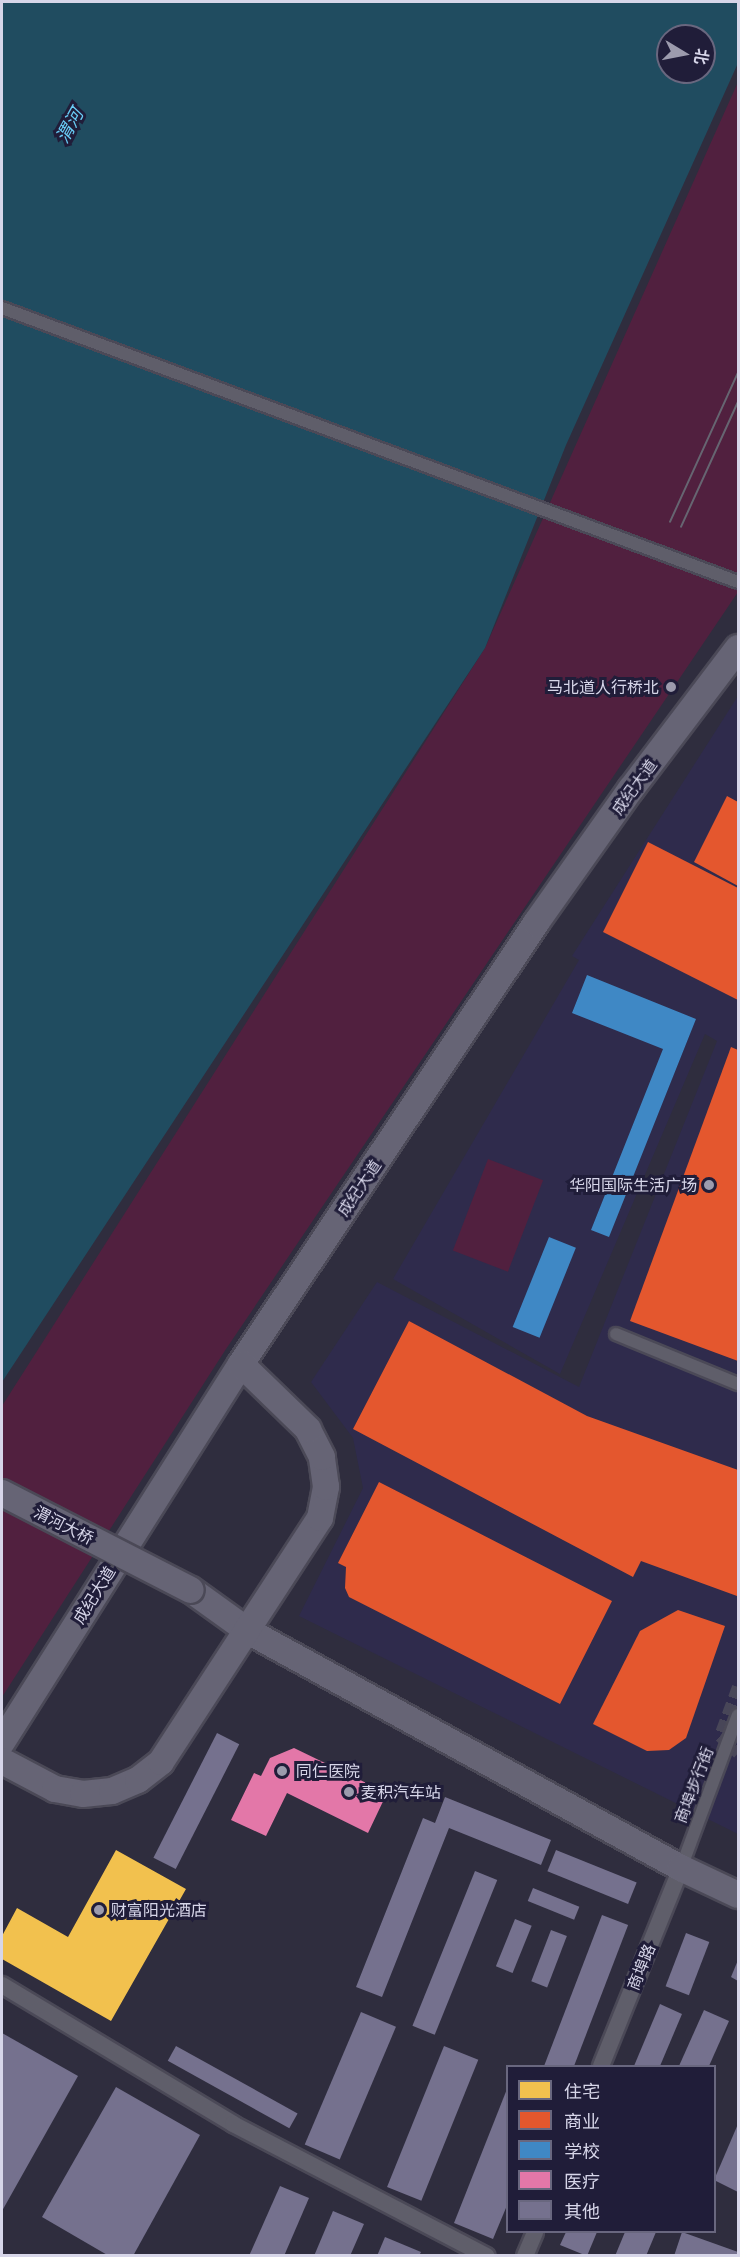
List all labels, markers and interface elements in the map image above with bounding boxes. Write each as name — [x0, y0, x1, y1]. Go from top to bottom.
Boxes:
north arrow — [656, 24, 716, 84]
text: 北 — [690, 47, 714, 67]
water label: 渭河 — [52, 105, 88, 147]
place label: 马北道人行桥北 — [547, 677, 659, 697]
marker: 马北道人行桥北 — [664, 680, 678, 694]
street label: 成纪大道 — [607, 755, 661, 819]
street label: 成纪大道 — [333, 1156, 385, 1220]
place label: 华阳国际生活广场 — [569, 1175, 697, 1195]
marker: 华阳国际生活广场 — [702, 1178, 716, 1192]
street label: 渭河大桥 — [31, 1502, 97, 1548]
street label: 成纪大道 — [69, 1563, 119, 1627]
street label: 商埠步行街 — [671, 1744, 717, 1826]
place label: 同仁医院 — [296, 1761, 360, 1781]
marker: 同仁医院 — [273, 1762, 291, 1780]
place label: 麦积汽车站 — [361, 1782, 441, 1802]
marker: 麦积汽车站 — [342, 1785, 356, 1799]
place label: 财富阳光酒店 — [111, 1900, 207, 1920]
marker: 财富阳光酒店 — [92, 1903, 106, 1917]
street label: 商埠路 — [623, 1941, 659, 1993]
legend — [506, 2065, 716, 2233]
text: 住宅 — [564, 2079, 600, 2104]
text: 商业 — [564, 2109, 600, 2134]
text: 学校 — [564, 2139, 600, 2164]
text: 医疗 — [564, 2169, 600, 2194]
text: 其他 — [564, 2199, 600, 2224]

